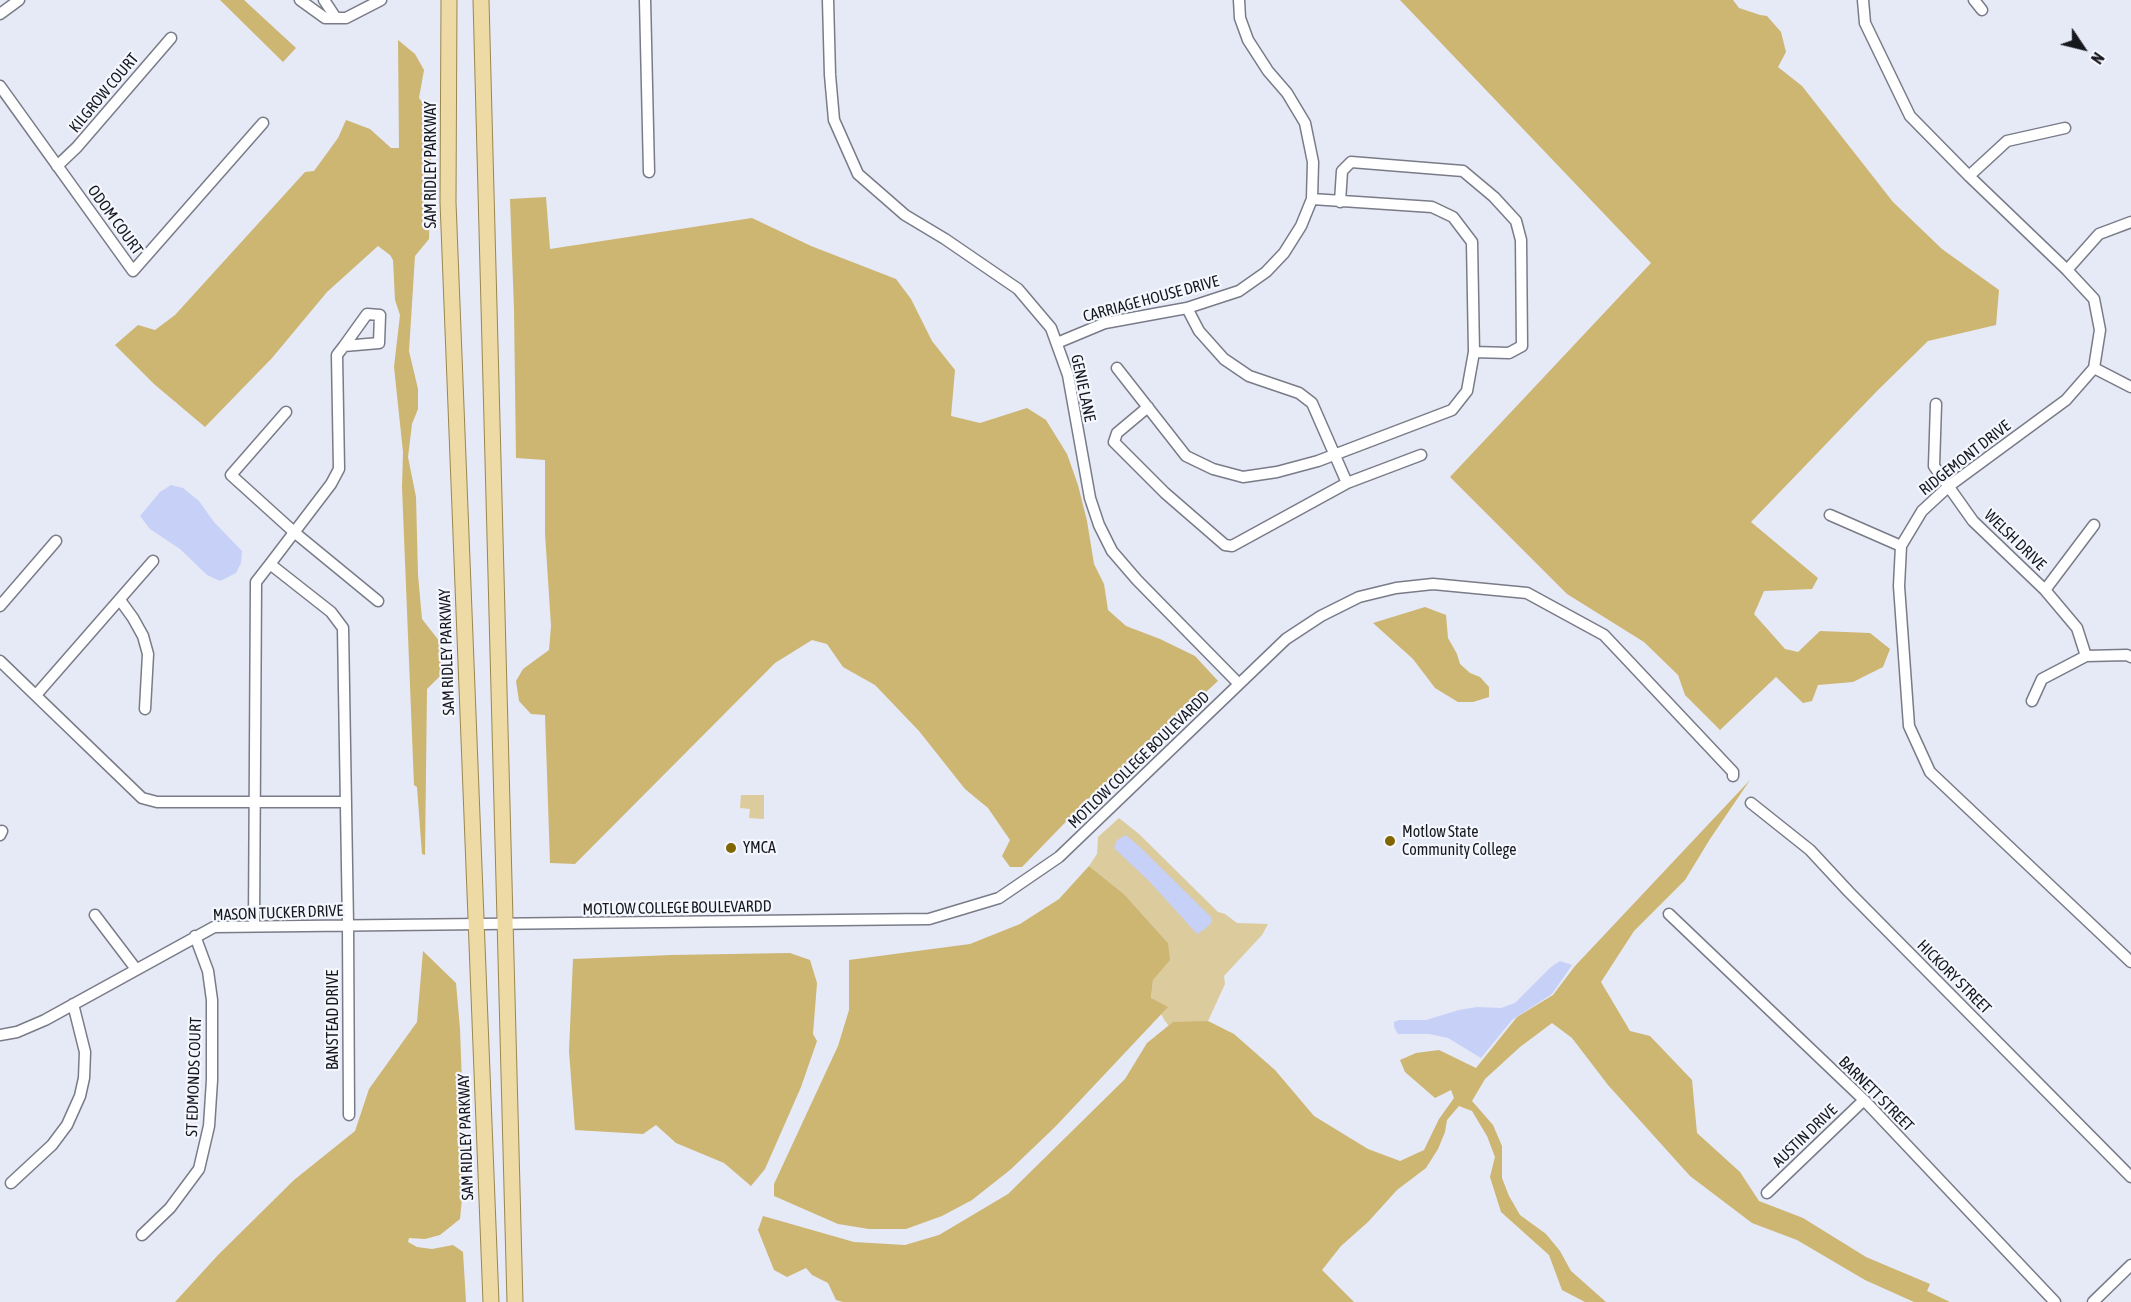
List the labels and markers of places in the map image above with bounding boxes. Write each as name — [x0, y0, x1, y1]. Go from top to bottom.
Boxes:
place label: Motlow State Community College — [1402, 822, 1516, 860]
marker: Motlow State Community College — [1383, 834, 1397, 848]
place label: YMCA — [743, 838, 776, 858]
marker: YMCA — [724, 841, 738, 855]

